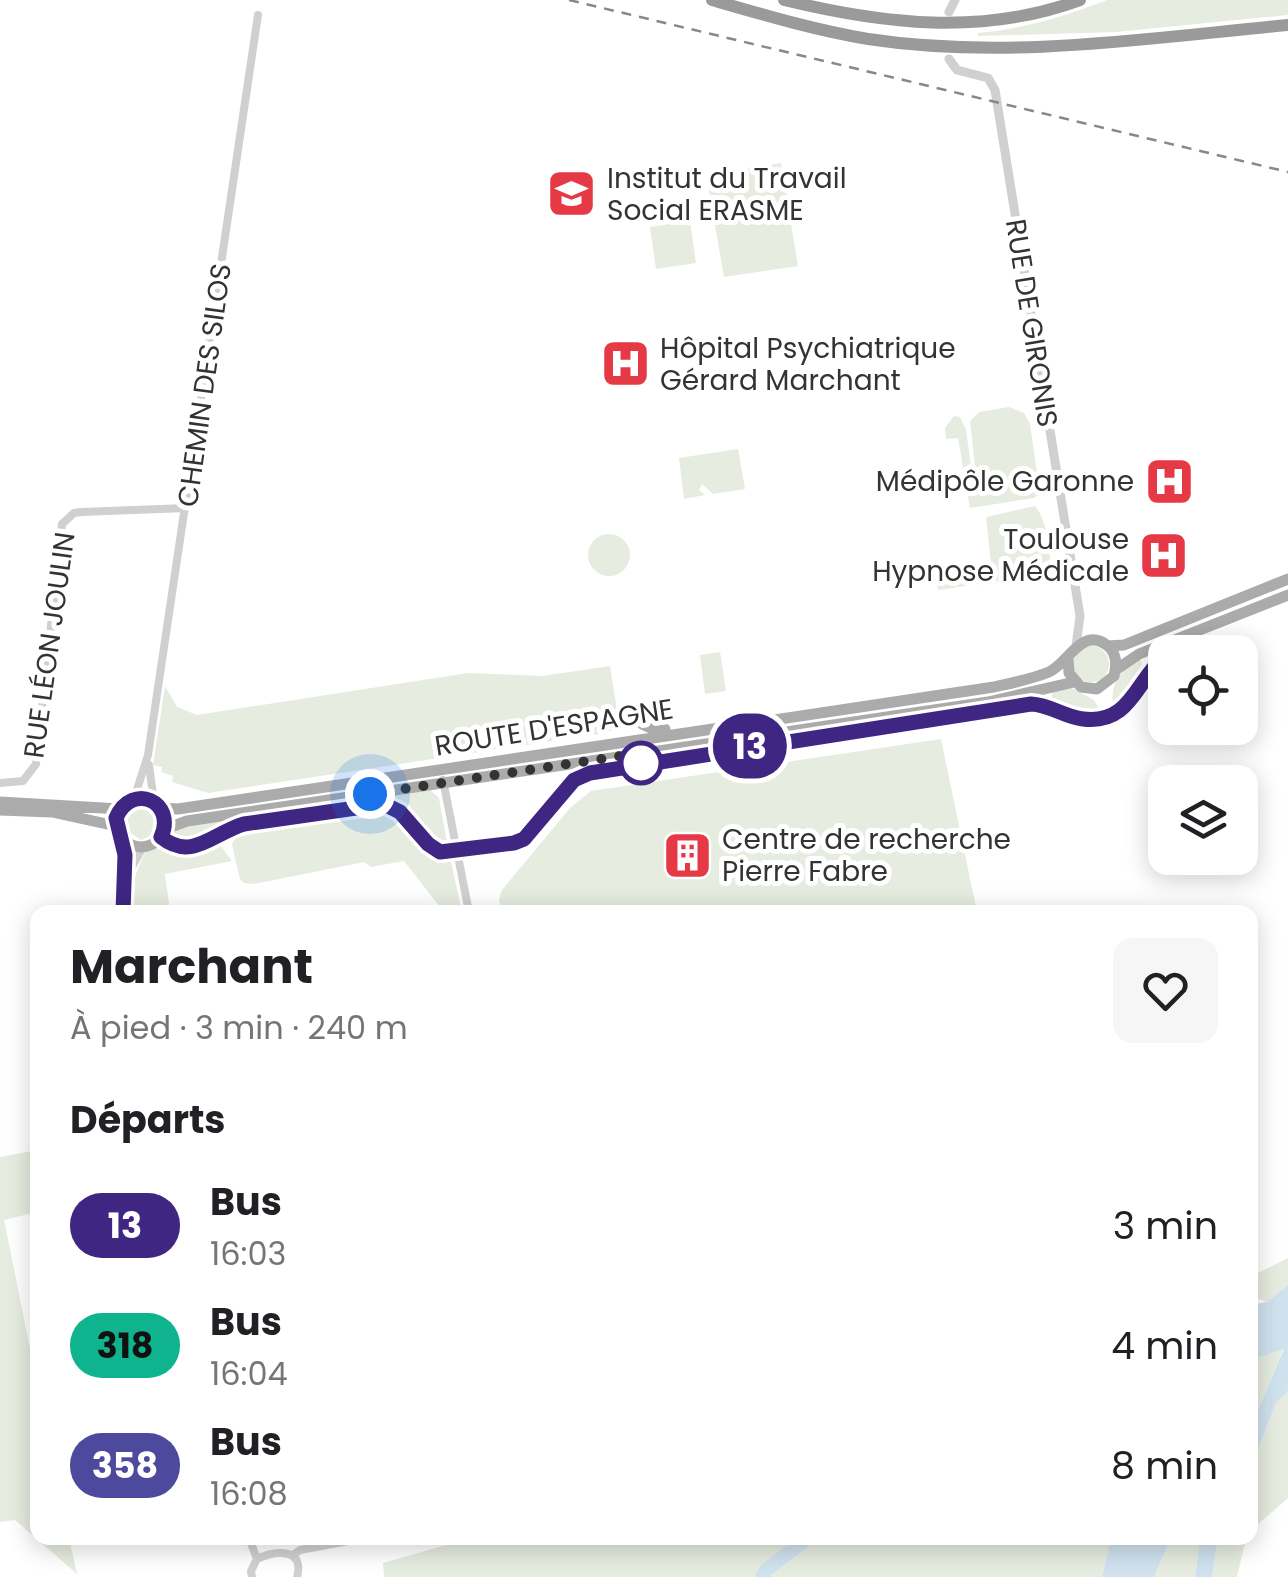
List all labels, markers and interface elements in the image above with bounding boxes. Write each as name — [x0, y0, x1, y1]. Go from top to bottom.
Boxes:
place label: Institut du Travail Social ERASME — [607, 159, 847, 230]
school or university icon: Institut du Travail Social ERASME — [546, 168, 598, 220]
street label: RUE DE GIRONIS — [996, 216, 1067, 430]
street label: CHEMIN DES SILOS — [168, 261, 241, 509]
place label: Hôpital Psychiatrique Gérard Marchant — [660, 329, 956, 400]
hospital icon: Hôpital Psychiatrique Gérard Marchant — [599, 338, 651, 390]
hospital icon: Médipôle Garonne — [1143, 455, 1195, 507]
place label: Médipôle Garonne — [876, 462, 1134, 501]
place label: Toulouse Hypnose Médicale — [872, 520, 1129, 591]
hospital icon: Toulouse Hypnose Médicale — [1138, 529, 1190, 581]
street label: RUE LÉON JOULIN — [14, 530, 85, 761]
map controls — [1148, 635, 1258, 875]
button: locate — [1148, 635, 1258, 745]
street label: ROUTE D'ESPAGNE — [432, 689, 676, 766]
line badge: 13 — [705, 714, 795, 778]
text: 13 — [733, 722, 767, 771]
unlabelled marker — [620, 742, 662, 784]
button: layers — [1148, 765, 1258, 875]
your location — [345, 769, 395, 819]
place label: Centre de recherche Pierre Fabre — [722, 820, 1011, 891]
building icon: Centre de recherche Pierre Fabre — [661, 829, 713, 881]
text: Marchant — [70, 933, 313, 1000]
button: heart — [1113, 938, 1218, 1043]
text: À pied · 3 min · 240 m — [70, 1005, 408, 1050]
text: Départs — [70, 1093, 226, 1146]
text: Bus — [210, 1175, 282, 1228]
text: 3 min — [1113, 1199, 1218, 1252]
text: 13 — [108, 1201, 142, 1250]
text: 16:03 — [210, 1231, 286, 1276]
text: Bus — [210, 1295, 282, 1348]
text: 4 min — [1111, 1319, 1218, 1372]
text: 318 — [96, 1321, 154, 1370]
text: 16:04 — [210, 1351, 288, 1396]
text: Bus — [210, 1415, 282, 1468]
text: 8 min — [1111, 1439, 1218, 1492]
text: 358 — [92, 1441, 158, 1490]
text: 16:08 — [210, 1471, 288, 1516]

